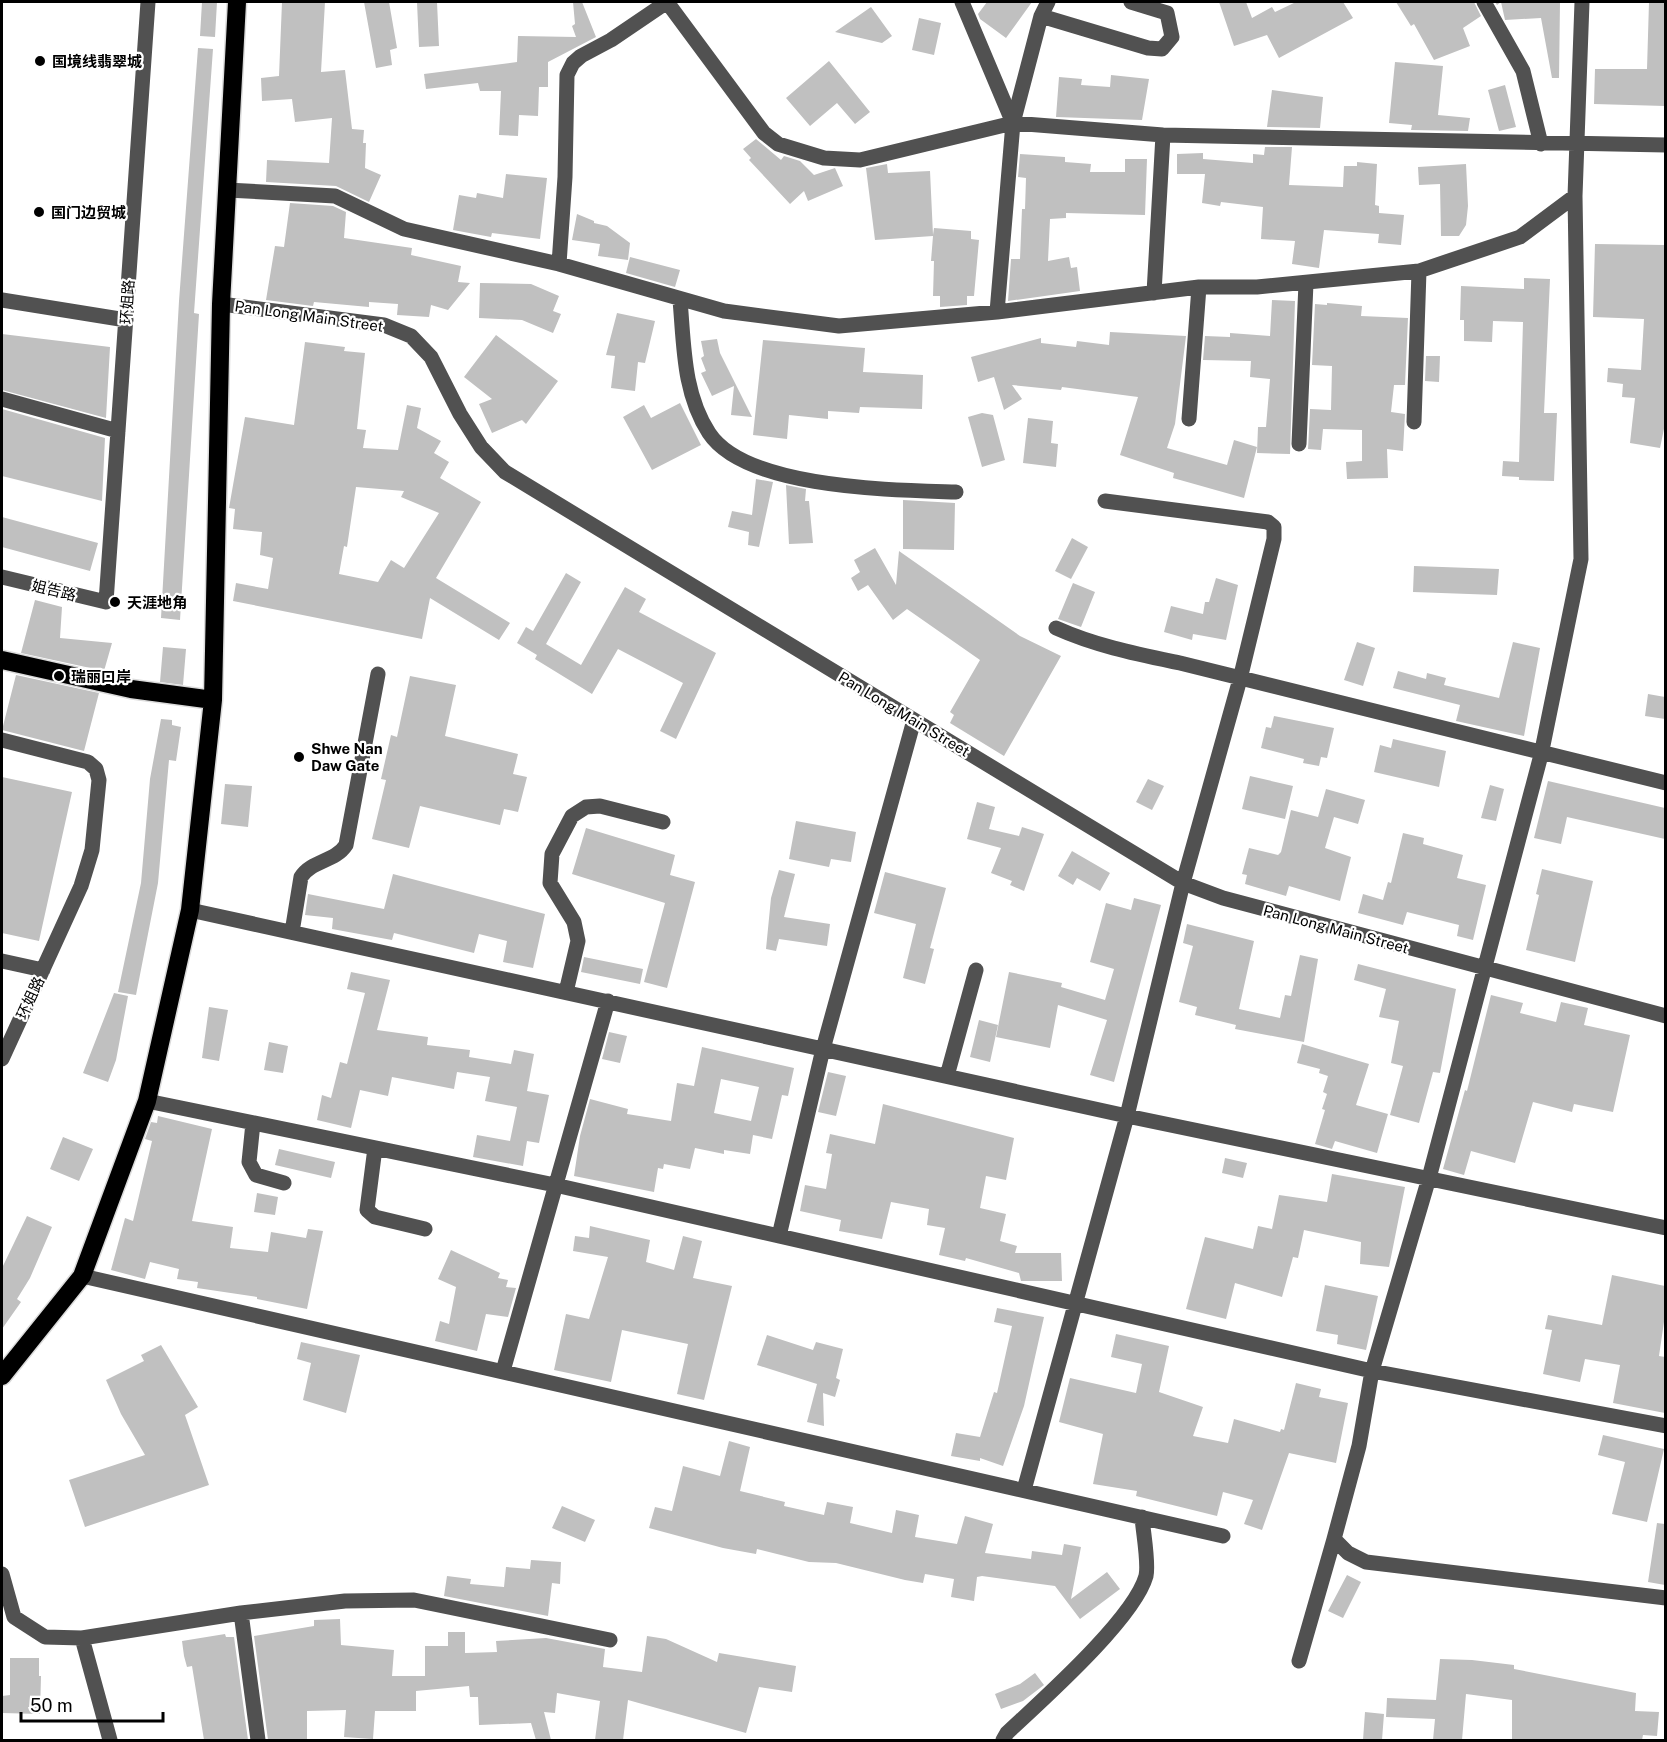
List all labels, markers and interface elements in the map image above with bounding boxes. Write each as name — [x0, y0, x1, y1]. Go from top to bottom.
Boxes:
place label: 国境线翡翠城 — [52, 53, 142, 70]
marker: 国境线翡翠城 — [33, 54, 47, 68]
place label: 国门边贸城 — [51, 204, 126, 221]
marker: 国门边贸城 — [32, 205, 46, 219]
street label: 环姐路 — [117, 279, 137, 325]
street label: Pan Long Main Street — [234, 297, 385, 335]
street label: 姐告路 — [30, 576, 78, 604]
place label: 天涯地角 — [127, 594, 187, 611]
marker: 天涯地角 — [108, 595, 122, 609]
place label: 瑞丽口岸 — [71, 668, 131, 685]
street label: Pan Long Main Street — [835, 668, 973, 760]
marker: 瑞丽口岸 — [52, 669, 66, 683]
place label: Shwe Nan Daw Gate — [311, 740, 383, 774]
marker: Shwe Nan Daw Gate — [292, 750, 306, 764]
street label: Pan Long Main Street — [1261, 901, 1411, 957]
street label: 环姐路 — [13, 974, 47, 1022]
scale bar — [21, 1685, 164, 1723]
text: 50 m — [30, 1695, 73, 1716]

